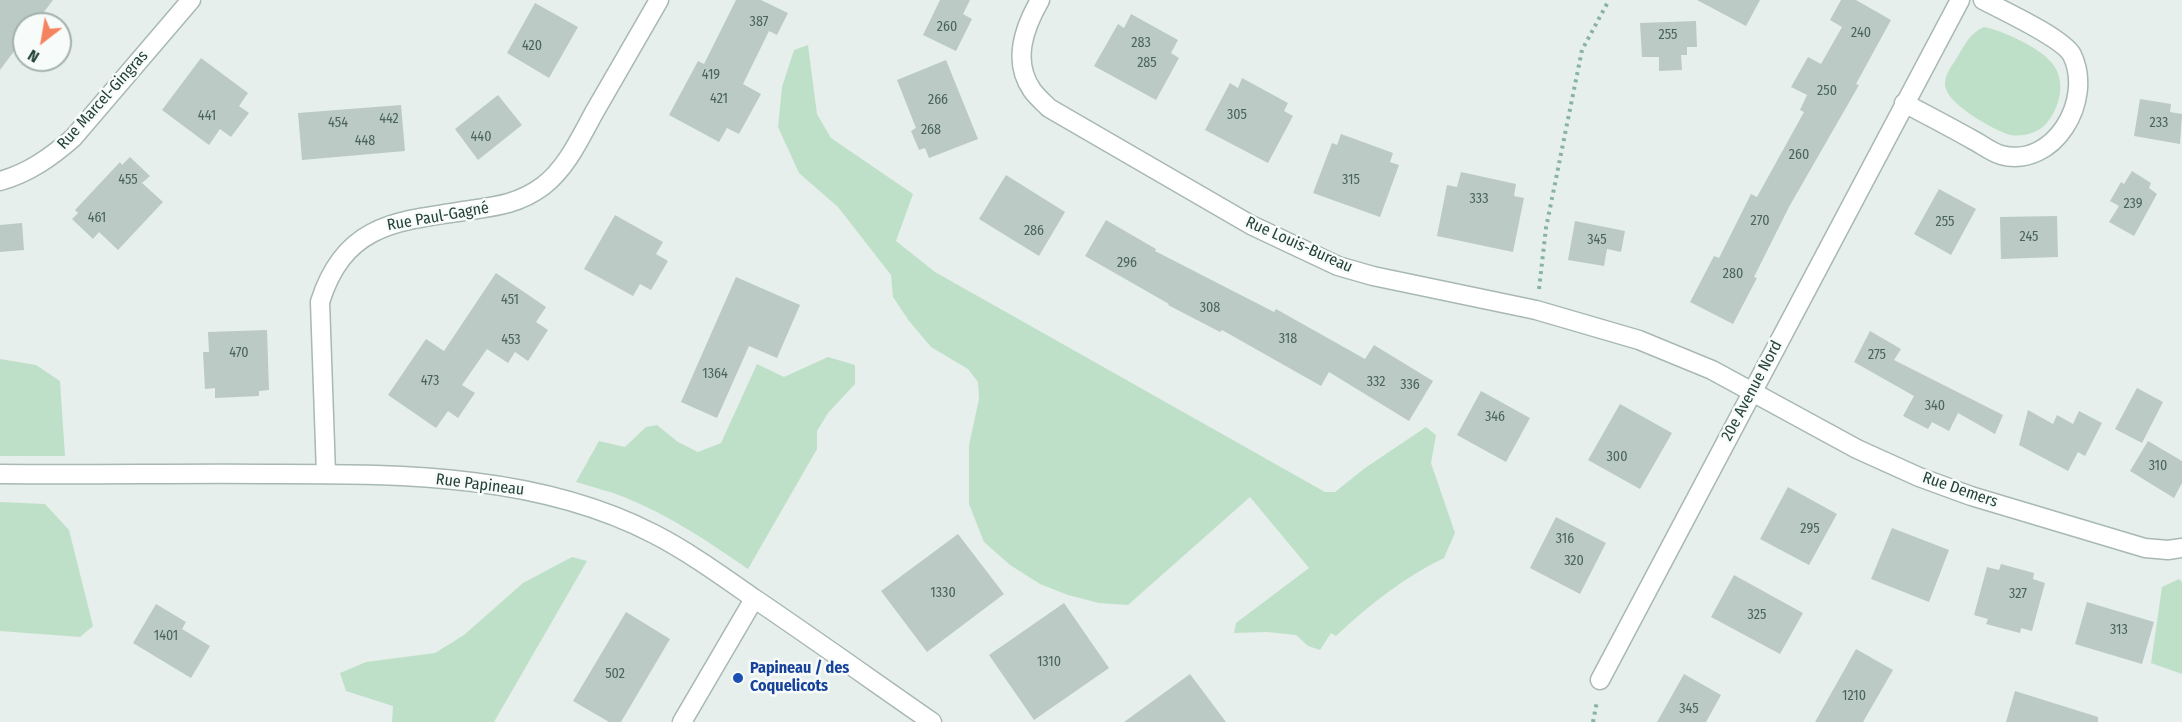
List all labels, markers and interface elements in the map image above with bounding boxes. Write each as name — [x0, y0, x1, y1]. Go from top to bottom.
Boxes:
north arrow — [12, 12, 72, 72]
house number: 387 — [750, 14, 768, 30]
house number: 260 — [937, 19, 957, 35]
house number: 240 — [1851, 25, 1871, 41]
house number: 255 — [1659, 27, 1677, 43]
house number: 283 — [1131, 35, 1151, 51]
house number: 420 — [522, 38, 542, 54]
text: N — [24, 46, 43, 67]
street label: Rue Marcel-Gingras — [54, 47, 152, 153]
house number: 285 — [1137, 55, 1157, 71]
house number: 419 — [702, 67, 720, 83]
house number: 250 — [1817, 83, 1837, 99]
house number: 421 — [710, 91, 728, 107]
house number: 266 — [928, 92, 948, 108]
house number: 305 — [1227, 107, 1247, 123]
house number: 441 — [198, 108, 216, 124]
house number: 442 — [379, 111, 399, 127]
house number: 454 — [328, 115, 348, 131]
house number: 233 — [2150, 115, 2168, 131]
house number: 268 — [921, 122, 941, 138]
house number: 440 — [471, 129, 491, 145]
house number: 448 — [355, 133, 375, 149]
house number: 260 — [1789, 147, 1809, 163]
house number: 455 — [118, 172, 138, 188]
house number: 315 — [1342, 172, 1360, 188]
house number: 333 — [1470, 191, 1488, 207]
house number: 239 — [2123, 196, 2143, 212]
street label: Rue Paul-Gagné — [386, 199, 490, 235]
house number: 461 — [88, 210, 106, 226]
street label: Rue Louis-Bureau — [1243, 213, 1355, 277]
house number: 270 — [1751, 213, 1769, 229]
house number: 255 — [1936, 214, 1954, 230]
house number: 286 — [1024, 223, 1044, 239]
house number: 245 — [2020, 229, 2038, 245]
house number: 345 — [1587, 232, 1607, 248]
house number: 296 — [1117, 255, 1137, 271]
house number: 280 — [1723, 266, 1743, 282]
house number: 451 — [501, 292, 519, 308]
house number: 308 — [1200, 300, 1220, 316]
house number: 318 — [1279, 331, 1297, 347]
house number: 453 — [501, 332, 521, 348]
street label: 20e Avenue Nord — [1718, 338, 1786, 444]
house number: 470 — [229, 345, 249, 361]
house number: 275 — [1868, 347, 1886, 363]
house number: 1364 — [702, 366, 728, 382]
house number: 473 — [421, 373, 439, 389]
house number: 332 — [1367, 374, 1385, 390]
house number: 336 — [1400, 377, 1420, 393]
house number: 340 — [1925, 398, 1945, 414]
house number: 346 — [1485, 409, 1505, 425]
house number: 300 — [1607, 449, 1627, 465]
house number: 310 — [2149, 458, 2167, 474]
street label: Rue Demers — [1920, 468, 2000, 512]
street label: Rue Papineau — [435, 470, 525, 500]
house number: 295 — [1800, 521, 1820, 537]
house number: 316 — [1556, 531, 1574, 547]
house number: 320 — [1564, 553, 1584, 569]
house number: 1330 — [930, 585, 956, 601]
house number: 327 — [2009, 586, 2027, 602]
house number: 325 — [1748, 607, 1766, 623]
house number: 313 — [2110, 622, 2128, 638]
house number: 1401 — [154, 628, 178, 644]
house number: 1310 — [1037, 654, 1061, 670]
place label: Papineau / des Coquelicots — [750, 659, 849, 697]
house number: 502 — [605, 666, 625, 682]
marker: Papineau / des Coquelicots — [731, 671, 745, 685]
house number: 1210 — [1842, 688, 1866, 704]
house number: 345 — [1679, 701, 1699, 717]

